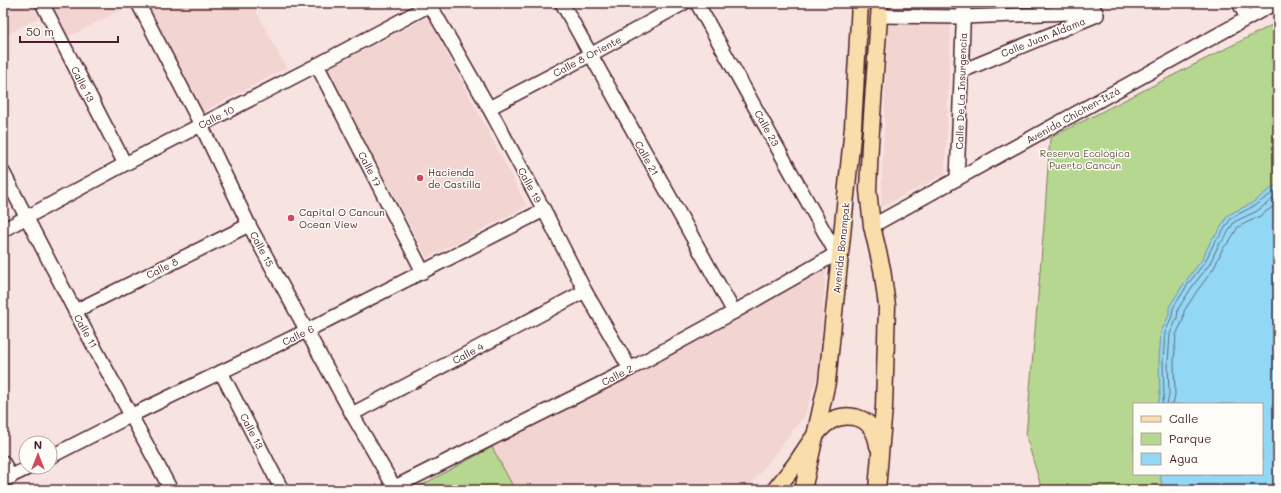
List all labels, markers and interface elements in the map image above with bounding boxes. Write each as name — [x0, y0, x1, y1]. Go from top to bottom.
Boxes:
street label: Calle Juan Aldama — [999, 14, 1087, 60]
scale bar — [20, 18, 118, 44]
text: 50 m — [26, 23, 54, 39]
street label: Calle 8 Oriente — [550, 32, 624, 80]
street label: Calle De La Insurgencia — [952, 32, 970, 150]
street label: Calle 13 — [68, 64, 98, 104]
street label: Avenida Chichen-Itzá — [1023, 83, 1123, 147]
street label: Calle 10 — [196, 102, 236, 132]
street label: Calle 23 — [751, 107, 783, 149]
street label: Calle 21 — [632, 138, 662, 178]
park label: Reserva Ecológica Puerto Cancún — [1040, 146, 1130, 172]
street label: Calle 17 — [355, 149, 385, 189]
place label: Hacienda de Castilla — [428, 165, 481, 191]
street label: Calle 19 — [515, 165, 545, 205]
marker: Hacienda de Castilla — [415, 173, 425, 183]
street label: Avenida Bonampak — [829, 202, 853, 294]
place label: Capital O Cancun Ocean View — [299, 205, 385, 231]
marker: Capital O Cancun Ocean View — [286, 213, 296, 223]
street label: Calle 15 — [247, 229, 277, 269]
street label: Calle 8 — [144, 254, 180, 282]
street label: Calle 11 — [71, 312, 101, 350]
street label: Calle 6 — [280, 321, 316, 349]
street label: Calle 4 — [450, 339, 486, 367]
street label: Calle 2 — [599, 361, 635, 389]
legend — [1133, 403, 1263, 475]
text: Calle — [1169, 410, 1199, 426]
street label: Calle 13 — [237, 411, 267, 451]
text: Parque — [1169, 430, 1212, 446]
north arrow — [18, 435, 58, 475]
text: N — [34, 437, 42, 452]
text: Agua — [1169, 450, 1198, 466]

